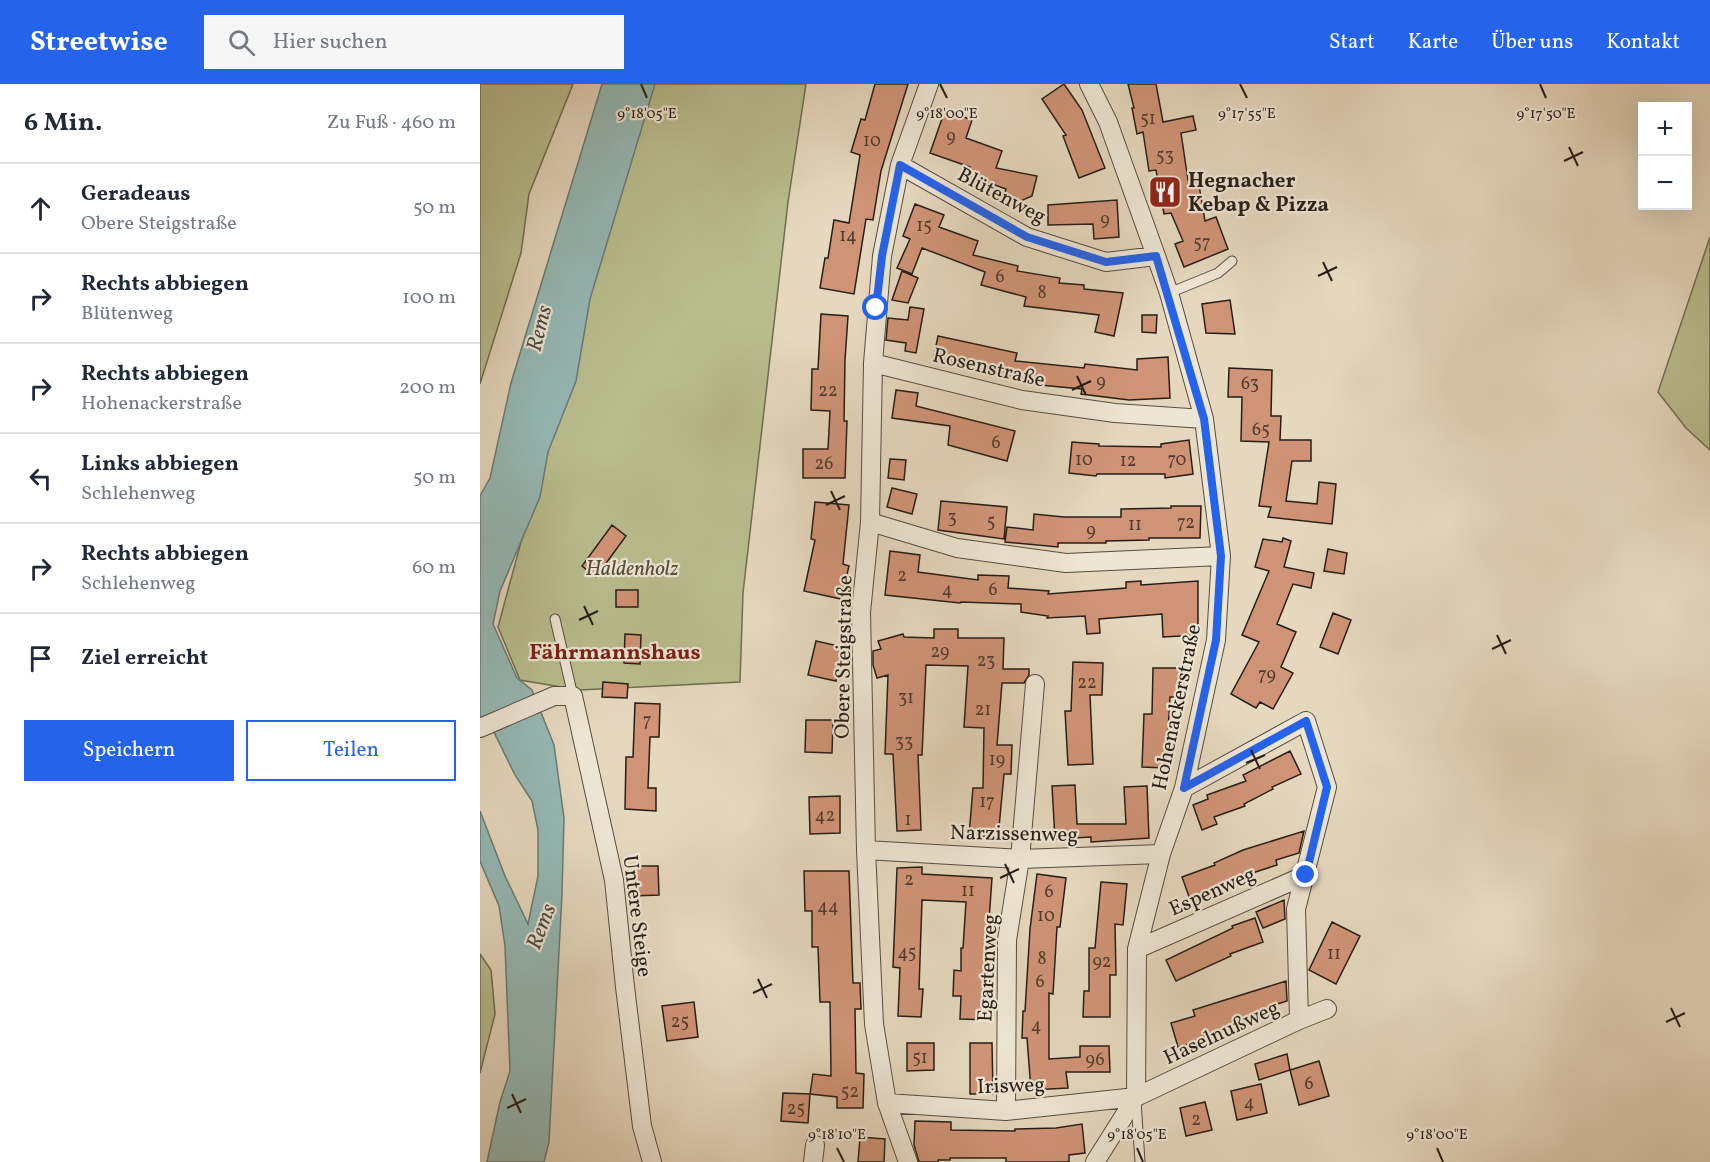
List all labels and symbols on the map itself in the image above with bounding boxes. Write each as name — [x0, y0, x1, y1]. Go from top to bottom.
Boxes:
text: 9°18'05"E — [617, 104, 677, 125]
text: 9°18'00"E — [916, 104, 978, 125]
text: 9°17'55"E — [1218, 104, 1276, 125]
text: 9°17'50"E — [1517, 104, 1575, 125]
house number: 51 — [1140, 107, 1156, 132]
house number: 9 — [946, 125, 956, 150]
house number: 10 — [863, 129, 881, 154]
house number: 53 — [1156, 144, 1174, 169]
street label: Blütenweg — [952, 161, 1051, 232]
place label: Hegnacher Kebap & Pizza — [1188, 167, 1329, 220]
restaurant icon: Hegnacher Kebap & Pizza — [1147, 174, 1183, 210]
house number: 9 — [1100, 208, 1110, 233]
house number: 15 — [916, 214, 932, 239]
house number: 14 — [839, 224, 857, 249]
house number: 57 — [1193, 231, 1211, 256]
house number: 6 — [995, 265, 1005, 290]
house number: 8 — [1037, 281, 1047, 306]
route start — [862, 294, 888, 320]
water label: Rems — [520, 302, 561, 355]
street label: Rosenstraße — [930, 341, 1048, 396]
house number: 9 — [1096, 370, 1106, 395]
house number: 63 — [1241, 372, 1259, 397]
house number: 22 — [818, 379, 838, 404]
house number: 65 — [1252, 418, 1270, 443]
house number: 6 — [991, 431, 1001, 456]
house number: 10 — [1075, 448, 1093, 473]
house number: 70 — [1168, 448, 1187, 473]
house number: 12 — [1120, 449, 1136, 474]
house number: 26 — [815, 452, 833, 477]
house number: 3 — [947, 506, 957, 531]
house number: 5 — [987, 510, 995, 535]
house number: 72 — [1177, 511, 1195, 536]
house number: 11 — [1128, 513, 1142, 538]
house number: 9 — [1086, 519, 1096, 544]
park label: Haldenholz — [586, 555, 679, 584]
house number: 2 — [897, 564, 907, 589]
street label: Obere Steigstraße — [829, 575, 860, 739]
house number: 4 — [942, 578, 952, 603]
house number: 6 — [988, 578, 998, 603]
street label: Hohenackerstraße — [1146, 622, 1209, 793]
district label: Fährmannshaus — [529, 638, 701, 669]
house number: 29 — [931, 640, 949, 665]
house number: 23 — [977, 649, 995, 674]
house number: 79 — [1258, 663, 1276, 688]
house number: 22 — [1077, 671, 1097, 696]
house number: 31 — [898, 686, 914, 711]
house number: 21 — [975, 698, 991, 723]
house number: 7 — [643, 709, 651, 734]
house number: 33 — [895, 730, 913, 755]
house number: 19 — [989, 748, 1005, 773]
house number: 17 — [979, 790, 995, 815]
house number: 42 — [815, 804, 835, 829]
house number: 1 — [905, 808, 911, 833]
street label: Narzissenweg — [950, 819, 1078, 850]
street label: Untere Steige — [615, 854, 658, 979]
street label: Espenweg — [1165, 860, 1261, 924]
route end — [1292, 861, 1318, 887]
house number: 2 — [904, 868, 914, 893]
house number: 11 — [961, 879, 975, 904]
house number: 6 — [1044, 880, 1054, 905]
house number: 44 — [817, 895, 839, 920]
water label: Rems — [519, 900, 565, 954]
house number: 10 — [1037, 904, 1055, 929]
street label: Egartenweg — [971, 913, 1006, 1023]
house number: 45 — [898, 941, 916, 966]
house number: 11 — [1327, 942, 1341, 967]
house number: 8 — [1037, 947, 1047, 972]
house number: 92 — [1092, 950, 1112, 975]
house number: 6 — [1035, 970, 1045, 995]
street label: Haselnußweg — [1159, 994, 1284, 1073]
house number: 25 — [671, 1010, 689, 1035]
house number: 4 — [1031, 1014, 1041, 1039]
house number: 51 — [912, 1046, 928, 1071]
house number: 96 — [1085, 1048, 1105, 1073]
street label: Irisweg — [977, 1071, 1045, 1102]
house number: 6 — [1304, 1072, 1314, 1097]
house number: 52 — [841, 1080, 859, 1105]
house number: 4 — [1244, 1091, 1254, 1116]
house number: 25 — [787, 1097, 805, 1122]
house number: 2 — [1191, 1108, 1201, 1133]
text: 9°18'10"E — [808, 1125, 866, 1146]
text: 9°18'05"E — [1107, 1125, 1167, 1146]
text: 9°18'00"E — [1406, 1125, 1468, 1146]

